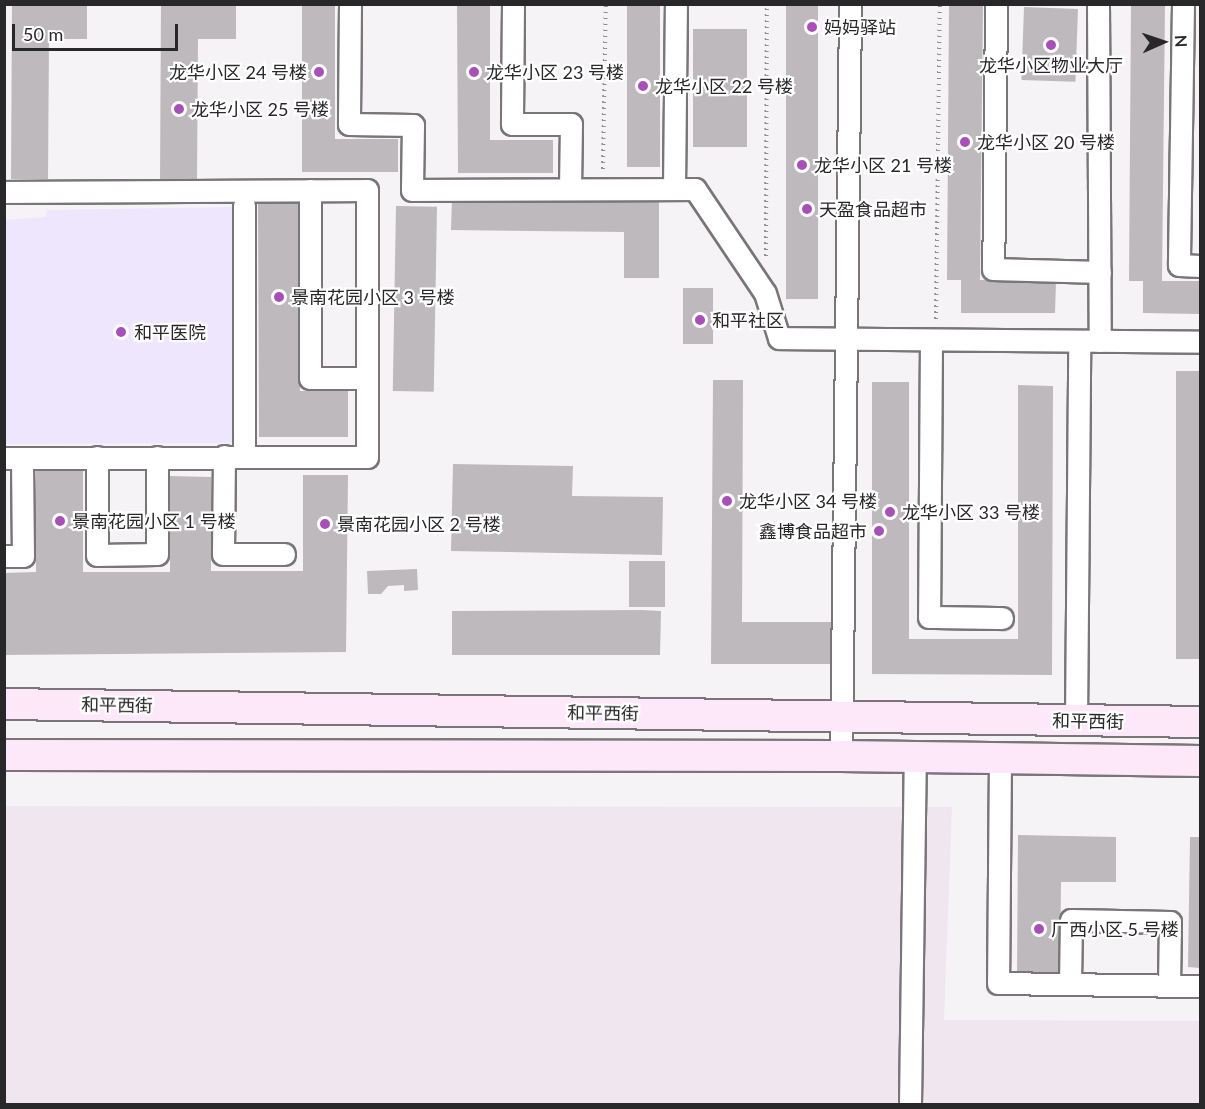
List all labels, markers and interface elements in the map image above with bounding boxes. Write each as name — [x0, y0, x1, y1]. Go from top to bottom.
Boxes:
scale bar — [15, 12, 182, 50]
north arrow — [1133, 12, 1193, 72]
place label: 妈妈驿站 — [824, 16, 896, 38]
marker: 妈妈驿站 — [805, 20, 819, 34]
text: 50 m — [23, 23, 63, 45]
text: N — [1172, 34, 1191, 48]
marker: 龙华小区物业大厅 — [1044, 38, 1058, 52]
place label: 龙华小区物业大厅 — [979, 54, 1123, 76]
place label: 龙华小区 24 号楼 — [169, 61, 307, 83]
place label: 龙华小区 23 号楼 — [486, 61, 624, 83]
marker: 龙华小区 24 号楼 — [312, 65, 326, 79]
marker: 龙华小区 23 号楼 — [467, 65, 481, 79]
place label: 龙华小区 22 号楼 — [655, 75, 793, 97]
marker: 龙华小区 22 号楼 — [636, 79, 650, 93]
place label: 龙华小区 25 号楼 — [191, 98, 329, 120]
marker: 龙华小区 25 号楼 — [172, 102, 186, 116]
place label: 龙华小区 20 号楼 — [977, 131, 1115, 153]
marker: 龙华小区 20 号楼 — [958, 135, 972, 149]
place label: 龙华小区 21 号楼 — [814, 154, 952, 176]
marker: 龙华小区 21 号楼 — [795, 158, 809, 172]
place label: 天盈食品超市 — [819, 198, 927, 220]
marker: 天盈食品超市 — [800, 202, 814, 216]
place label: 景南花园小区 3 号楼 — [291, 286, 455, 308]
marker: 景南花园小区 3 号楼 — [272, 290, 286, 304]
place label: 和平社区 — [712, 309, 784, 331]
marker: 和平社区 — [693, 313, 707, 327]
place label: 和平医院 — [134, 321, 206, 343]
marker: 和平医院 — [112, 323, 130, 341]
place label: 龙华小区 34 号楼 — [739, 490, 877, 512]
marker: 龙华小区 34 号楼 — [720, 494, 734, 508]
place label: 龙华小区 33 号楼 — [902, 501, 1040, 523]
marker: 龙华小区 33 号楼 — [883, 505, 897, 519]
place label: 景南花园小区 1 号楼 — [72, 510, 236, 532]
place label: 景南花园小区 2 号楼 — [337, 513, 501, 535]
marker: 景南花园小区 1 号楼 — [53, 514, 67, 528]
marker: 景南花园小区 2 号楼 — [318, 517, 332, 531]
place label: 鑫博食品超市 — [759, 520, 867, 542]
marker: 鑫博食品超市 — [872, 524, 886, 538]
street label: 和平西街 — [81, 694, 153, 716]
street label: 和平西街 — [567, 702, 639, 724]
street label: 和平西街 — [1052, 710, 1124, 732]
place label: 厂西小区 5 号楼 — [1051, 918, 1179, 940]
marker: 厂西小区 5 号楼 — [1032, 922, 1046, 936]

